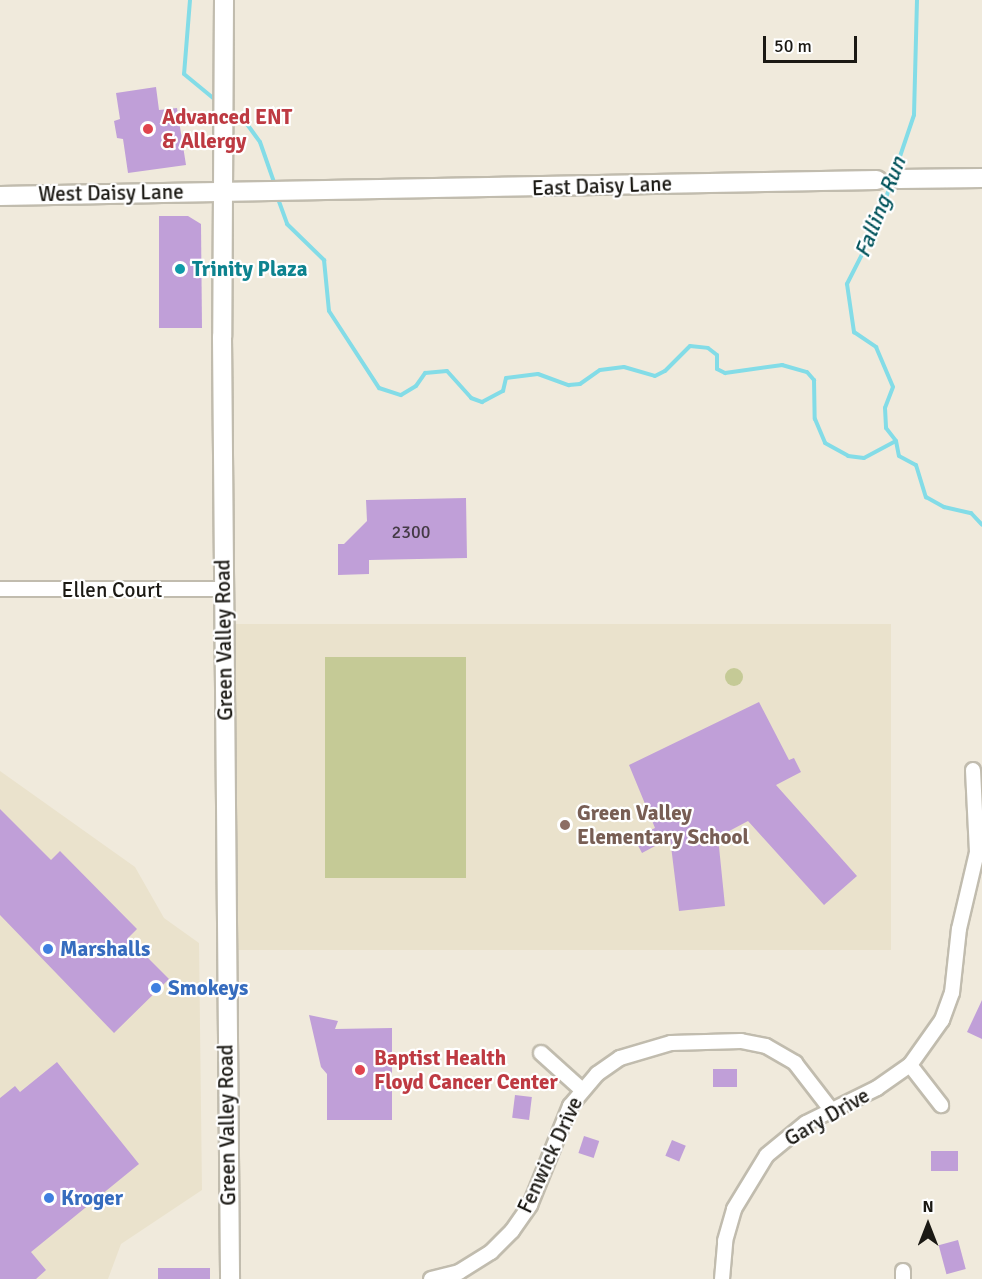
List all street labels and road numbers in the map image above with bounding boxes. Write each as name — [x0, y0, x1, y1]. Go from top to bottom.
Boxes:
street label: East Daisy Lane — [531, 171, 673, 201]
street label: West Daisy Lane — [38, 179, 184, 207]
street label: Green Valley Road — [210, 559, 238, 721]
street label: Ellen Court — [62, 577, 162, 603]
street label: Green Valley Road — [213, 1044, 241, 1206]
street label: Gary Drive — [780, 1083, 874, 1151]
street label: Fenwick Drive — [512, 1093, 588, 1217]

